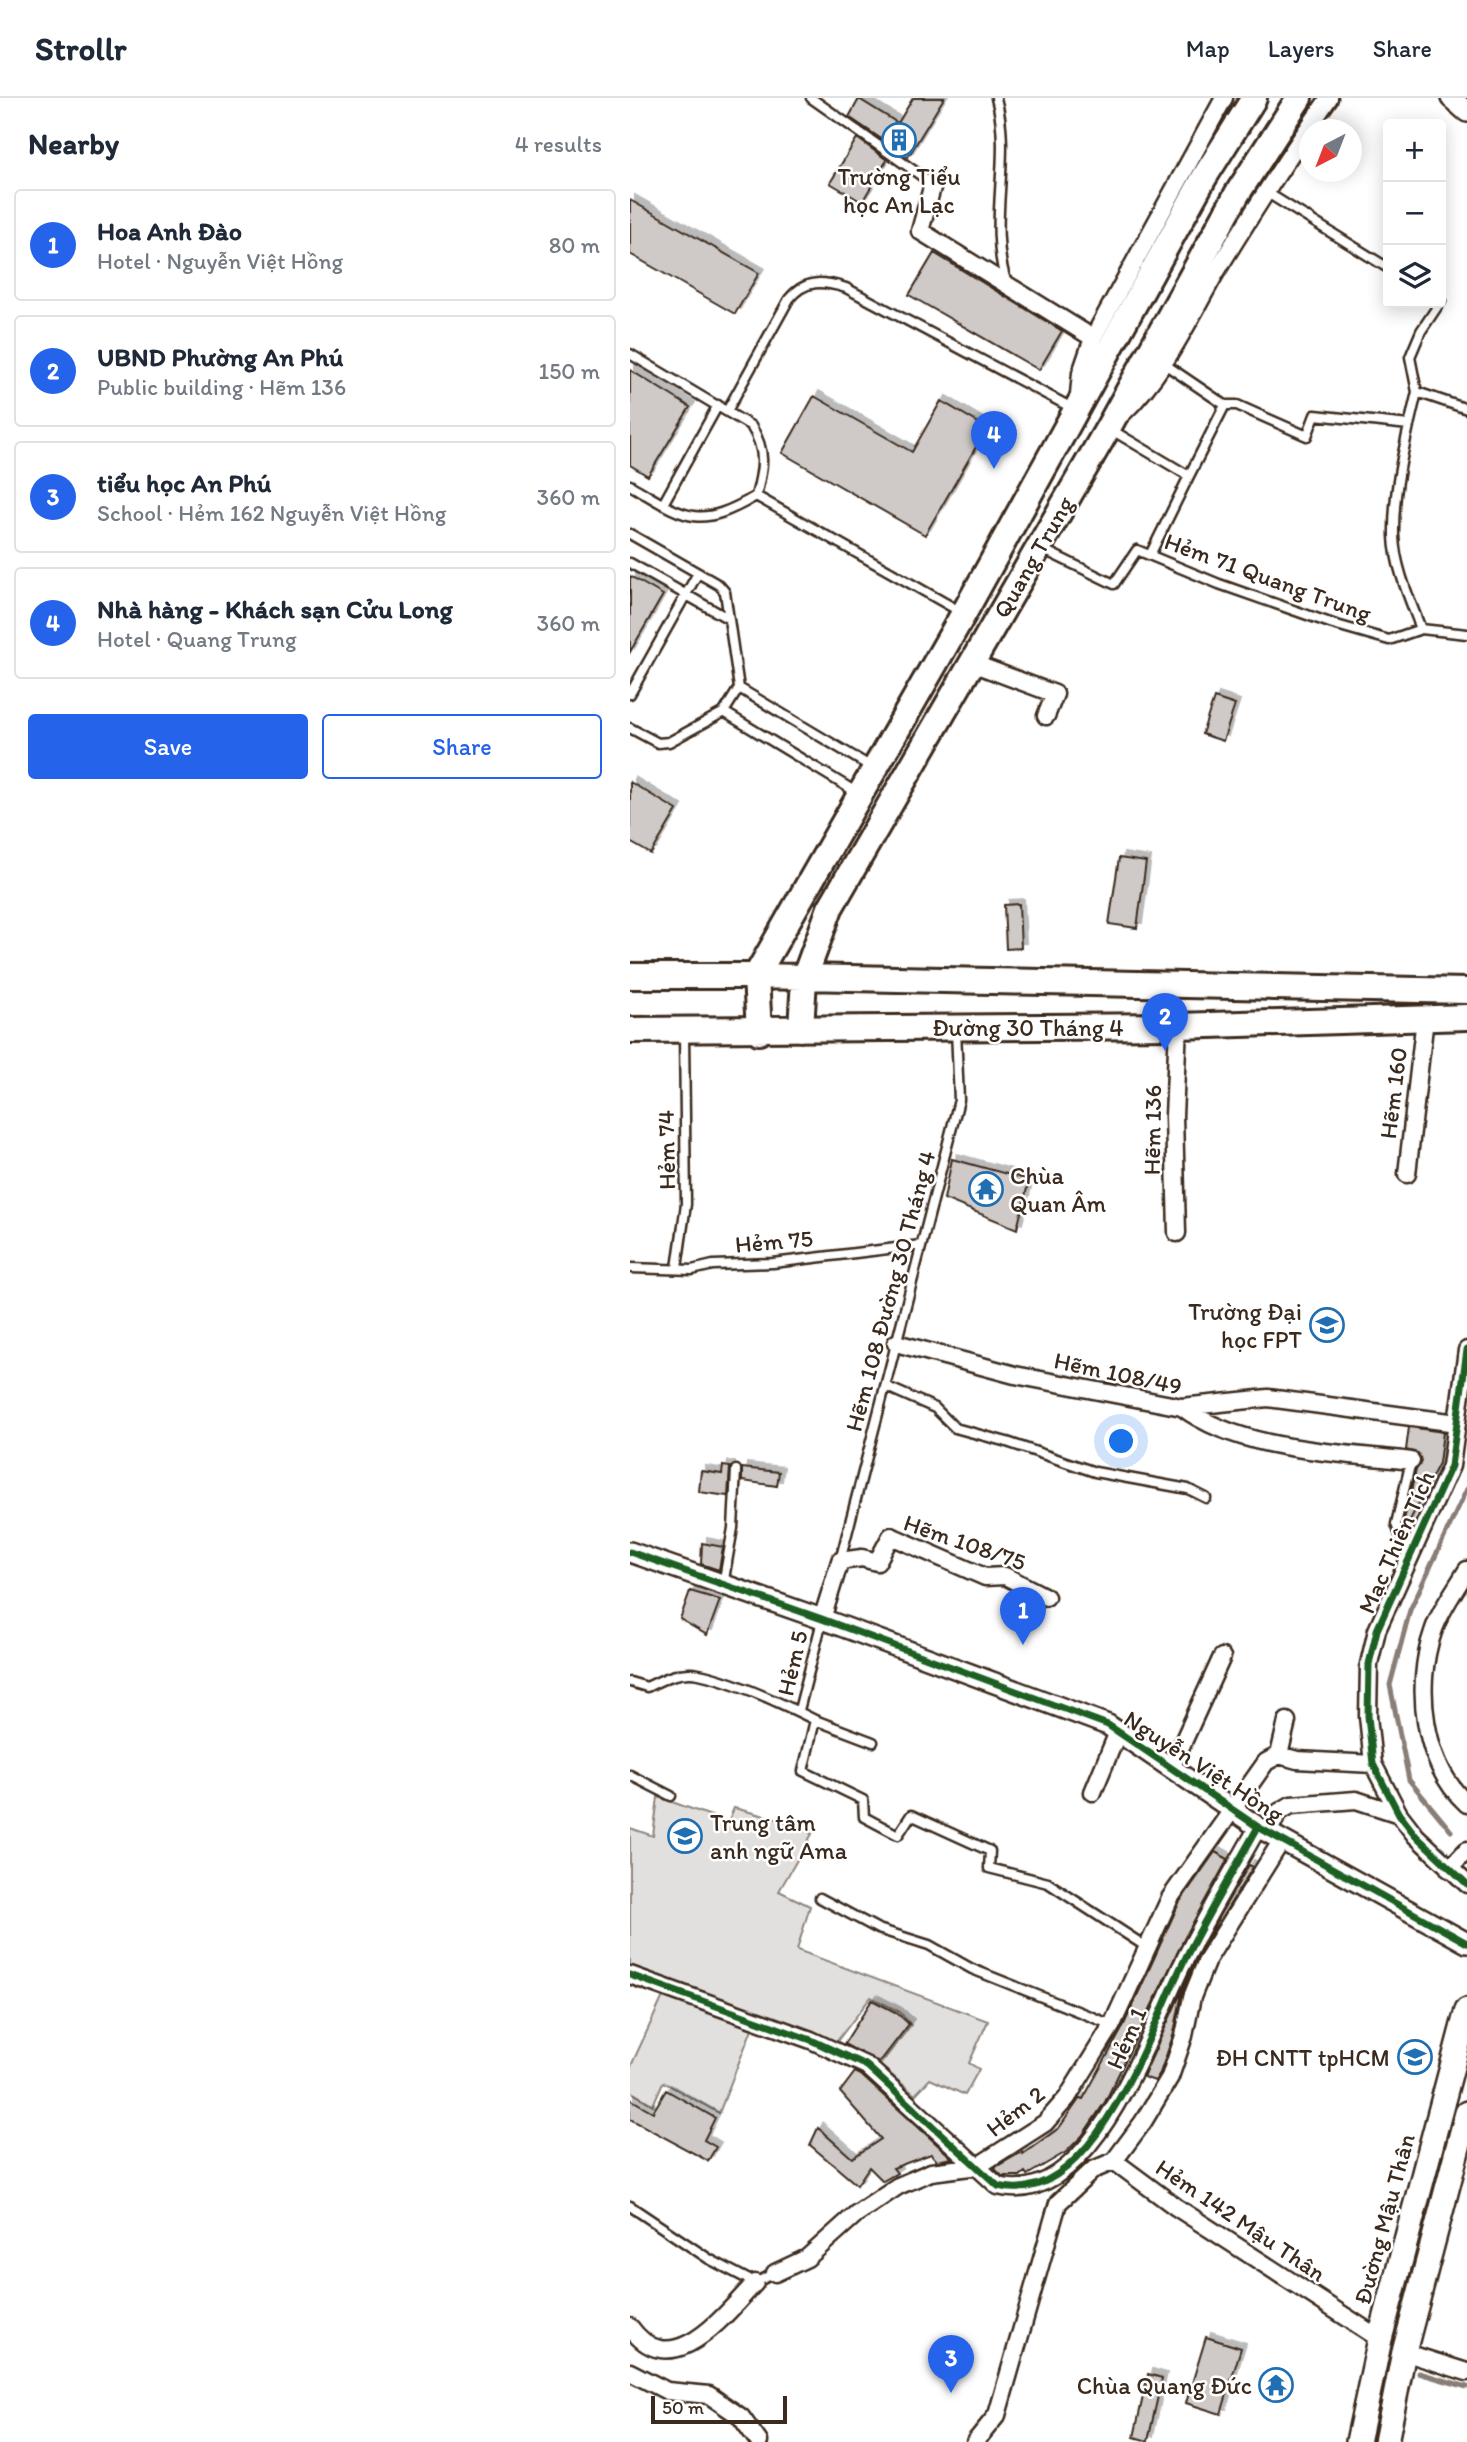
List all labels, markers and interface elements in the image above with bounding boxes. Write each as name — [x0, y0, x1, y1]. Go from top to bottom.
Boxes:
text: Strollr — [35, 29, 126, 68]
text: Map — [1186, 34, 1230, 63]
text: Layers — [1268, 34, 1335, 63]
text: Share — [1373, 34, 1432, 63]
north arrow — [1299, 119, 1362, 182]
map controls — [1383, 119, 1446, 308]
button: + — [1383, 119, 1446, 182]
building icon: Trường Tiểu học An Lạc — [880, 121, 918, 159]
text: Nearby — [28, 125, 119, 162]
text: 4 results — [515, 130, 602, 158]
place label: Trường Tiểu học An Lạc — [837, 162, 961, 219]
button: − — [1383, 182, 1446, 245]
text: Hoa Anh Đào — [97, 215, 242, 247]
text: 1 — [48, 231, 58, 259]
text: 80 m — [549, 231, 600, 259]
button: layers — [1383, 245, 1446, 308]
text: Hotel · Nguyễn Việt Hồng — [97, 247, 343, 275]
text: UBND Phường An Phú — [97, 341, 343, 373]
text: 2 — [47, 357, 59, 385]
text: 150 m — [539, 357, 600, 385]
text: Public building · Hẽm 136 — [97, 373, 346, 401]
pin: 4 — [971, 411, 1017, 469]
text: tiểu học An Phú — [97, 467, 272, 499]
text: 3 — [47, 483, 59, 511]
text: 360 m — [537, 483, 600, 511]
street label: Quang Trung — [987, 490, 1080, 623]
text: School · Hẻm 162 Nguyễn Việt Hồng — [97, 499, 446, 527]
street label: Hẻm 71 Quang Trung — [1161, 526, 1376, 628]
text: Nhà hàng - Khách sạn Cửu Long — [97, 593, 453, 625]
text: 4 — [46, 609, 60, 637]
text: 360 m — [537, 609, 600, 637]
text: Hotel · Quang Trung — [97, 625, 297, 653]
button: Save — [28, 714, 308, 779]
button: Share — [322, 714, 602, 779]
pin: 2 — [1142, 993, 1188, 1051]
street label: Đường 30 Tháng 4 — [932, 1013, 1124, 1042]
street label: Hẽm 160 — [1373, 1045, 1413, 1141]
street label: Hẽm 136 — [1137, 1084, 1167, 1176]
street label: Hẻm 74 — [651, 1110, 681, 1190]
street label: Hẽm 108 Đường 30 Tháng 4 — [839, 1147, 941, 1435]
place label: Chùa Quan Âm — [1010, 1161, 1106, 1218]
temple icon: Chùa Quan Âm — [967, 1170, 1005, 1208]
street label: Hẻm 75 — [734, 1223, 814, 1259]
place label: Trường Đại học FPT — [1188, 1297, 1303, 1354]
school or university icon: Trường Đại học FPT — [1308, 1306, 1346, 1344]
street label: Hẽm 108/49 — [1052, 1345, 1184, 1401]
your location — [1104, 1424, 1138, 1458]
street label: Mạc Thiên Tích — [1352, 1466, 1440, 1618]
street label: Hẽm 108/75 — [900, 1508, 1030, 1576]
pin: 1 — [1000, 1587, 1046, 1645]
street label: Hẻm 5 — [770, 1627, 814, 1699]
street label: Nguyễn Việt Hồng — [1119, 1704, 1290, 1829]
place label: Trung tâm anh ngữ Ama — [710, 1808, 848, 1865]
school or university icon: Trung tâm anh ngữ Ama — [666, 1817, 704, 1855]
street label: Hẻm 1 — [1100, 2003, 1152, 2073]
school or university icon: ĐH CNTT tpHCM — [1396, 2038, 1434, 2076]
place label: ĐH CNTT tpHCM — [1215, 2043, 1390, 2072]
street label: Hẻm 2 — [980, 2079, 1050, 2143]
street label: Đường Mậu Thân — [1347, 2130, 1421, 2308]
street label: Hẻm 142 Mậu Thân — [1150, 2152, 1332, 2288]
pin: 3 — [928, 2335, 974, 2393]
temple icon: Chùa Quang Đức — [1257, 2366, 1295, 2404]
place label: Chùa Quang Đức — [1077, 2371, 1252, 2400]
scale bar — [651, 2393, 788, 2425]
text: 50 m — [662, 2396, 704, 2419]

